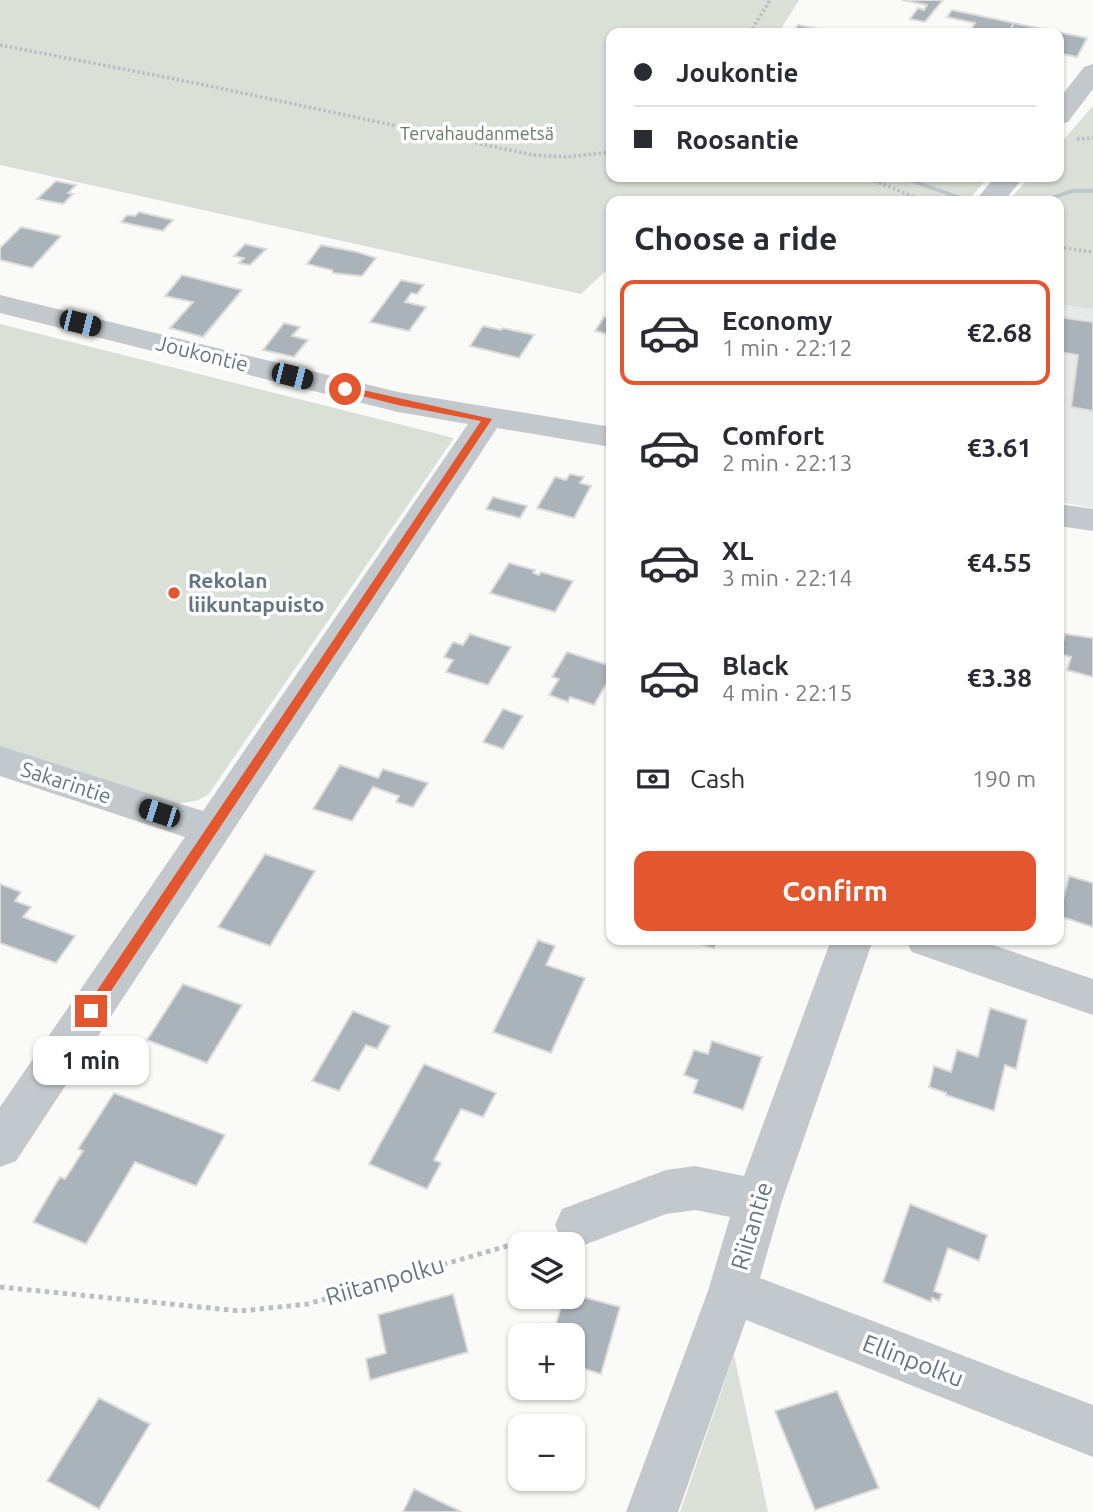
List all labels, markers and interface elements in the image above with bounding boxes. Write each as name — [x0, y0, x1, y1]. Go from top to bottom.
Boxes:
text: Joukontie — [676, 58, 798, 87]
park label: Tervahaudanmetsä — [400, 123, 554, 143]
text: Roosantie — [676, 125, 799, 154]
text: Choose a ride — [634, 220, 837, 256]
icon: car — [638, 301, 701, 364]
text: Economy — [722, 306, 832, 335]
car — [58, 308, 103, 338]
text: €2.68 — [967, 318, 1032, 347]
street label: Joukontie — [154, 330, 251, 376]
text: 1 min · 22:12 — [722, 335, 853, 360]
car — [270, 361, 315, 391]
route start — [329, 373, 361, 405]
icon: car — [638, 416, 701, 479]
text: Comfort — [722, 421, 825, 450]
text: €3.61 — [967, 433, 1032, 462]
text: 2 min · 22:13 — [722, 450, 853, 475]
icon: car — [638, 531, 701, 594]
text: XL — [722, 536, 753, 565]
text: €4.55 — [967, 548, 1032, 577]
text: 3 min · 22:14 — [722, 565, 853, 590]
place label: Rekolan liikuntapuisto — [188, 568, 324, 616]
marker: Rekolan liikuntapuisto — [166, 585, 182, 601]
icon: car — [638, 646, 701, 709]
text: Black — [722, 651, 789, 680]
text: €3.38 — [967, 663, 1032, 692]
text: 4 min · 22:15 — [722, 680, 853, 705]
street label: Sakarintie — [18, 756, 114, 808]
icon: cash — [634, 760, 672, 798]
text: Cash — [690, 764, 745, 793]
text: 190 m — [972, 766, 1036, 791]
car — [136, 797, 183, 829]
button: Confirm — [634, 851, 1036, 931]
route end — [75, 995, 107, 1027]
callout: 1 min — [33, 1036, 149, 1084]
text: 1 min — [62, 1048, 120, 1073]
street label: Riitantie — [725, 1179, 778, 1273]
map controls — [508, 1232, 585, 1491]
button: layers — [508, 1232, 585, 1309]
street label: Riitanpolku — [322, 1251, 447, 1310]
button: + — [508, 1323, 585, 1400]
street label: Ellinpolku — [859, 1329, 967, 1392]
button: − — [508, 1414, 585, 1491]

